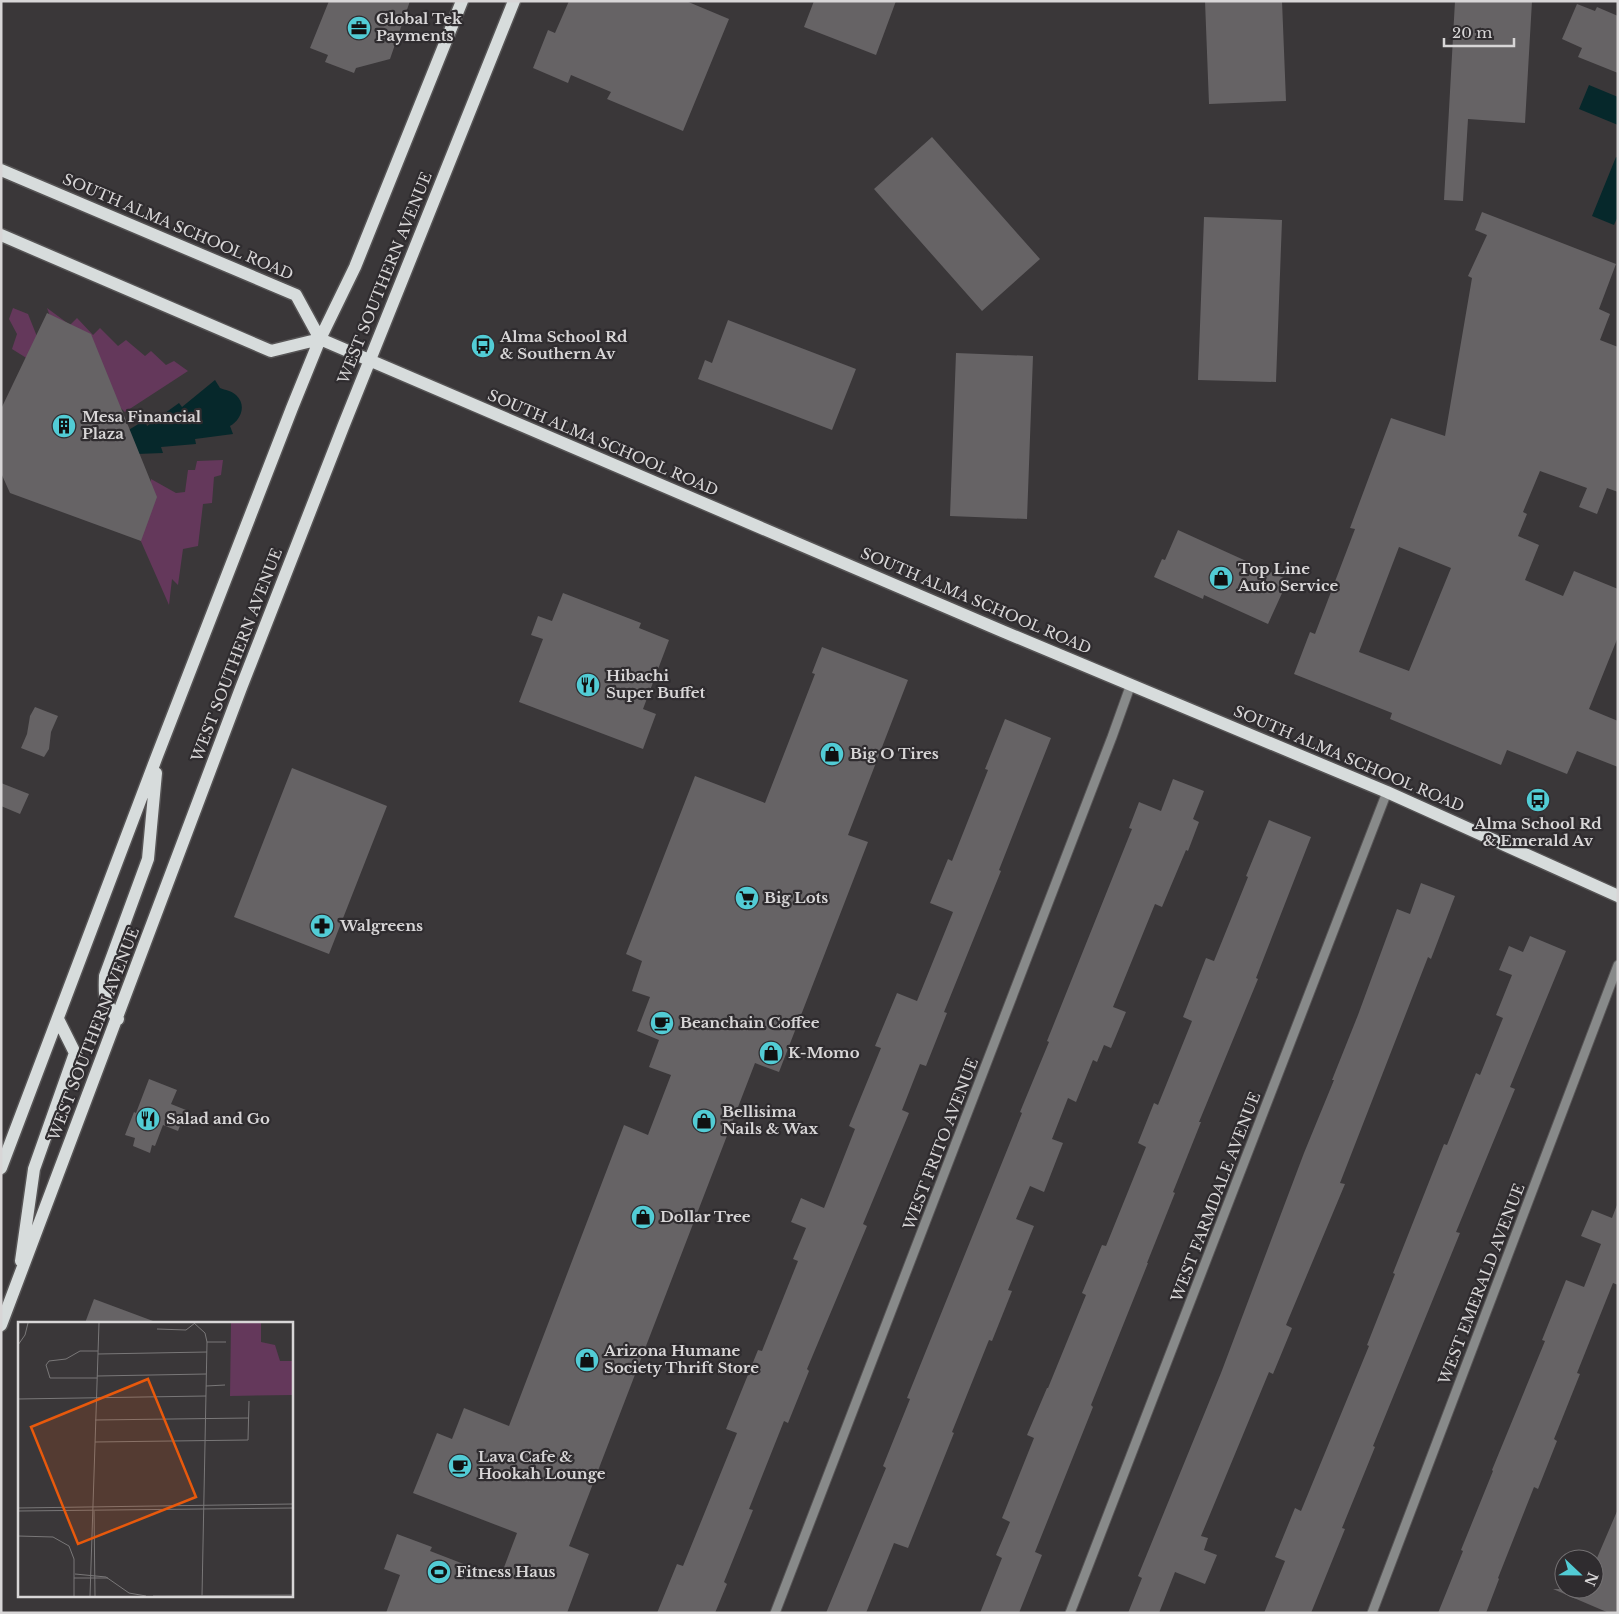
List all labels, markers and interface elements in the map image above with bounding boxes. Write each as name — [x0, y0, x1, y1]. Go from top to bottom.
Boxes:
place label: Global Tek Payments — [376, 9, 463, 45]
office icon: Global Tek Payments — [346, 15, 372, 41]
scale bar — [1444, 15, 1514, 47]
text: 20 m — [1452, 23, 1492, 42]
street label: SOUTH ALMA SCHOOL ROAD — [60, 169, 296, 284]
street label: WEST SOUTHERN AVENUE — [333, 169, 436, 387]
place label: Alma School Rd & Southern Av — [499, 327, 628, 363]
bus stop icon: Alma School Rd & Southern Av — [470, 333, 496, 359]
street label: SOUTH ALMA SCHOOL ROAD — [485, 385, 721, 500]
place label: Mesa Financial Plaza — [82, 407, 202, 443]
building icon: Mesa Financial Plaza — [51, 413, 77, 439]
street label: SOUTH ALMA SCHOOL ROAD — [858, 543, 1094, 658]
street label: WEST SOUTHERN AVENUE — [187, 545, 286, 765]
place label: Top Line Auto Service — [1237, 559, 1338, 595]
shop icon: Top Line Auto Service — [1208, 565, 1234, 591]
place label: Hibachi Super Buffet — [606, 666, 706, 702]
restaurant icon: Hibachi Super Buffet — [575, 672, 601, 698]
street label: SOUTH ALMA SCHOOL ROAD — [1231, 701, 1467, 816]
shop icon: Big O Tires — [819, 741, 845, 767]
place label: Big O Tires — [850, 744, 939, 763]
bus stop icon: Alma School Rd & Emerald Av — [1525, 787, 1551, 813]
place label: Alma School Rd & Emerald Av — [1473, 814, 1602, 850]
supermarket icon: Big Lots — [734, 885, 760, 911]
place label: Big Lots — [764, 888, 828, 907]
pharmacy icon: Walgreens — [309, 913, 335, 939]
place label: Walgreens — [339, 916, 423, 935]
street label: WEST SOUTHERN AVENUE — [44, 924, 143, 1144]
cafe icon: Beanchain Coffee — [649, 1010, 675, 1036]
place label: Beanchain Coffee — [680, 1013, 820, 1032]
shop icon: K-Momo — [758, 1040, 784, 1066]
place label: K-Momo — [788, 1043, 860, 1062]
street label: WEST FRITO AVENUE — [899, 1055, 982, 1233]
street label: WEST FARMDALE AVENUE — [1166, 1089, 1264, 1305]
place label: Bellisima Nails & Wax — [722, 1102, 818, 1138]
restaurant icon: Salad and Go — [135, 1106, 161, 1132]
shop icon: Bellisima Nails & Wax — [691, 1108, 717, 1134]
place label: Salad and Go — [166, 1109, 270, 1128]
street label: WEST EMERALD AVENUE — [1434, 1181, 1529, 1388]
shop icon: Dollar Tree — [630, 1204, 656, 1230]
place label: Dollar Tree — [660, 1207, 751, 1226]
inset map — [18, 1322, 292, 1596]
place label: Arizona Humane Society Thrift Store — [603, 1341, 759, 1377]
shop icon: Arizona Humane Society Thrift Store — [574, 1347, 600, 1373]
place label: Lava Cafe & Hookah Lounge — [478, 1447, 606, 1483]
cafe icon: Lava Cafe & Hookah Lounge — [447, 1453, 473, 1479]
north arrow — [1554, 1549, 1604, 1599]
sports icon: Fitness Haus — [426, 1559, 452, 1585]
place label: Fitness Haus — [456, 1562, 556, 1581]
text: N — [1580, 1569, 1602, 1588]

